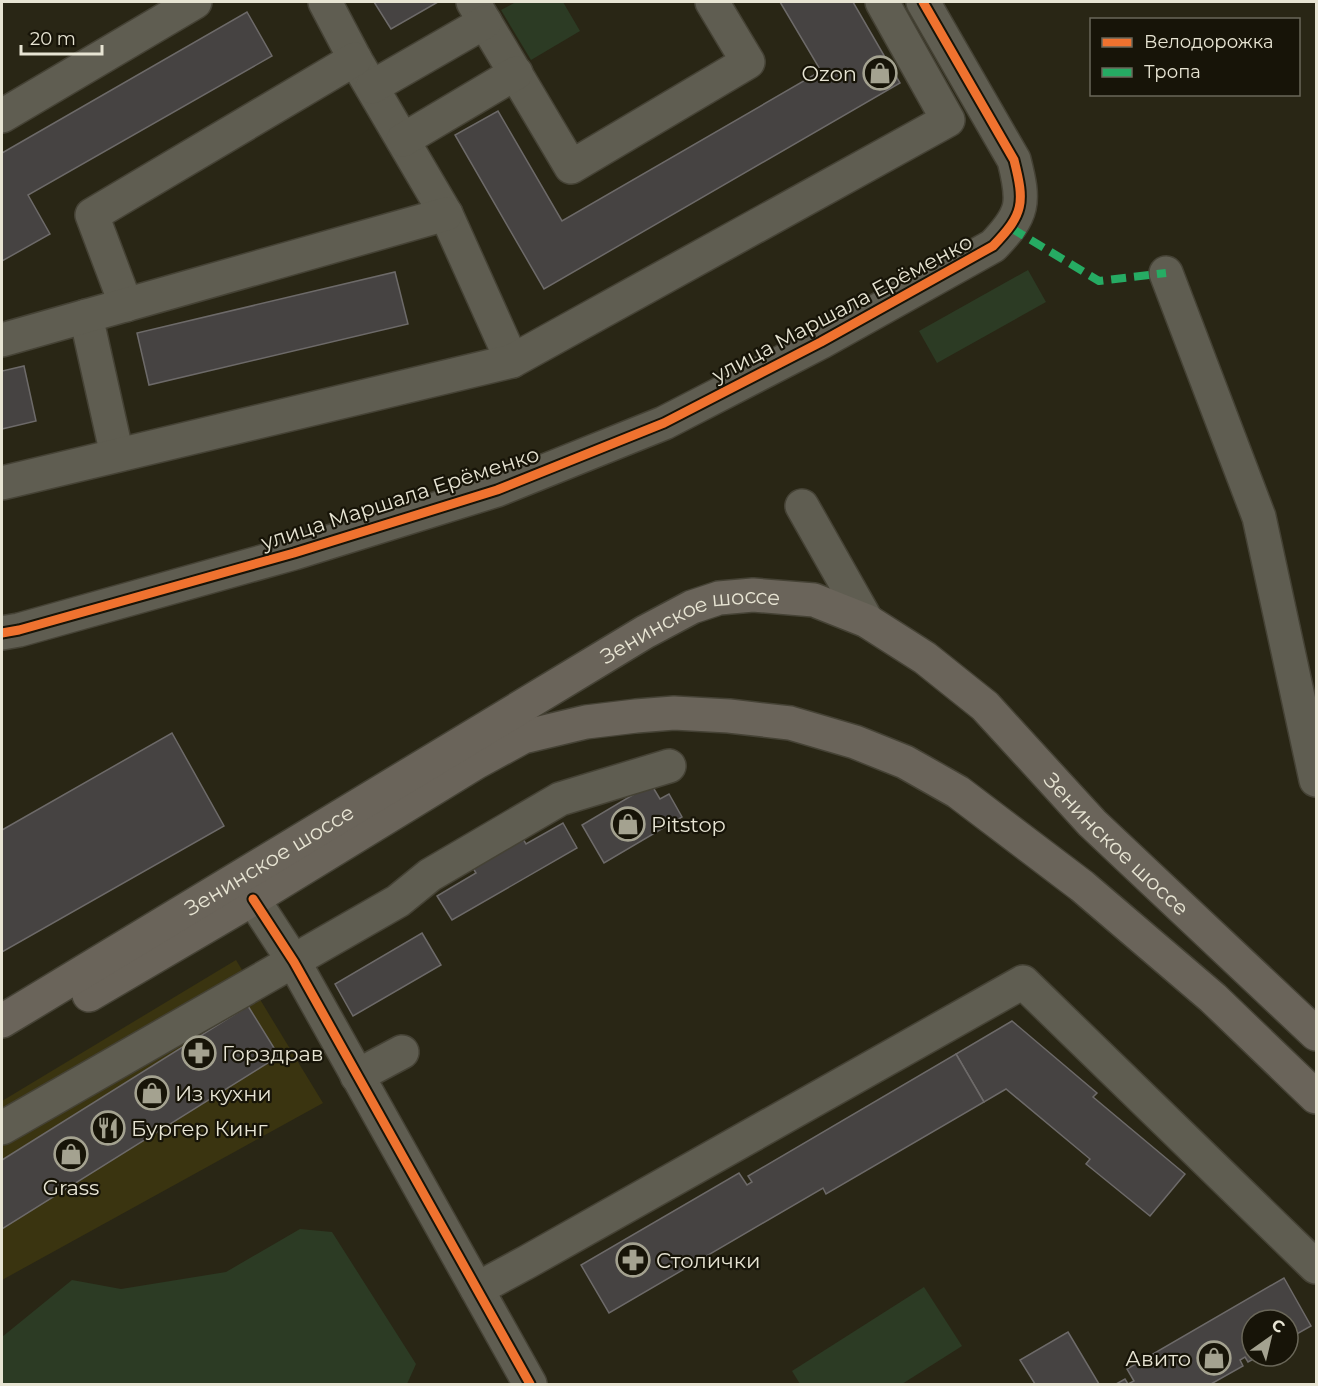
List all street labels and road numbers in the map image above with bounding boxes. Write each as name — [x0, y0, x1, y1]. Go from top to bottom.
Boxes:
street label: улица Маршала Ерёменко — [707, 229, 976, 388]
street label: улица Маршала Ерёменко — [257, 441, 542, 555]
street label: Зенинское шоссе — [596, 582, 781, 669]
street label: Зенинское шоссе — [1039, 767, 1194, 921]
street label: Зенинское шоссе — [180, 799, 358, 920]

